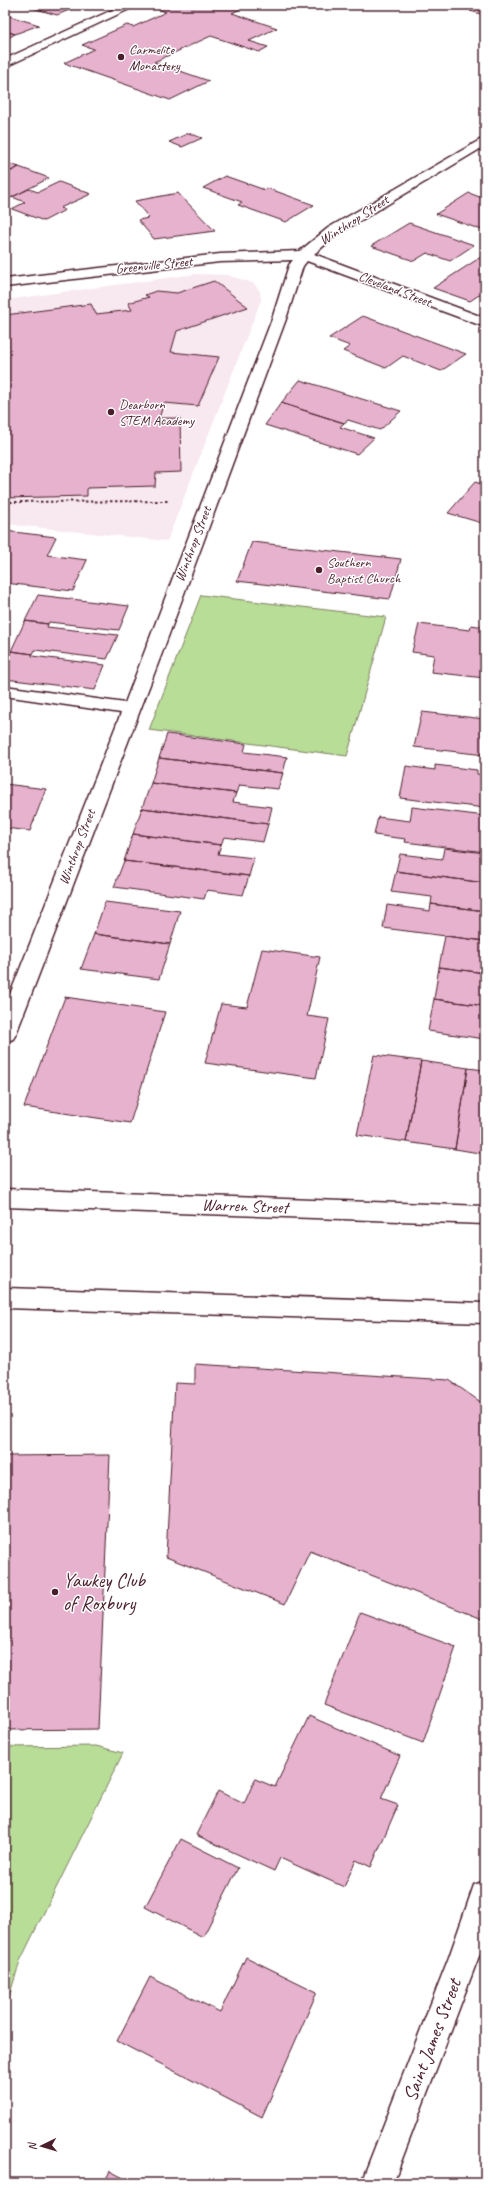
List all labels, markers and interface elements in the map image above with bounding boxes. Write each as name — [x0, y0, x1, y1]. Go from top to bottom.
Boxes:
place label: Carmelite Monastery — [129, 41, 181, 74]
marker: Carmelite Monastery — [116, 52, 126, 62]
street label: Winthrop Street — [316, 191, 393, 249]
street label: Greenville Street — [115, 252, 195, 277]
street label: Cleveland Street — [356, 267, 435, 311]
place label: Dearborn STEM Academy — [119, 396, 195, 429]
marker: Dearborn STEM Academy — [106, 407, 116, 417]
street label: Winthrop Street — [171, 503, 216, 584]
place label: Southern Baptist Church — [327, 554, 401, 587]
marker: Southern Baptist Church — [314, 565, 324, 575]
street label: Winthrop Street — [55, 806, 100, 887]
street label: Warren Street — [202, 1194, 291, 1218]
place label: Yawkey Club of Roxbury — [63, 1568, 146, 1616]
marker: Yawkey Club of Roxbury — [50, 1587, 60, 1597]
street label: Saint James Street — [397, 1973, 468, 2105]
north arrow — [22, 2126, 62, 2166]
text: N — [25, 2141, 39, 2151]

